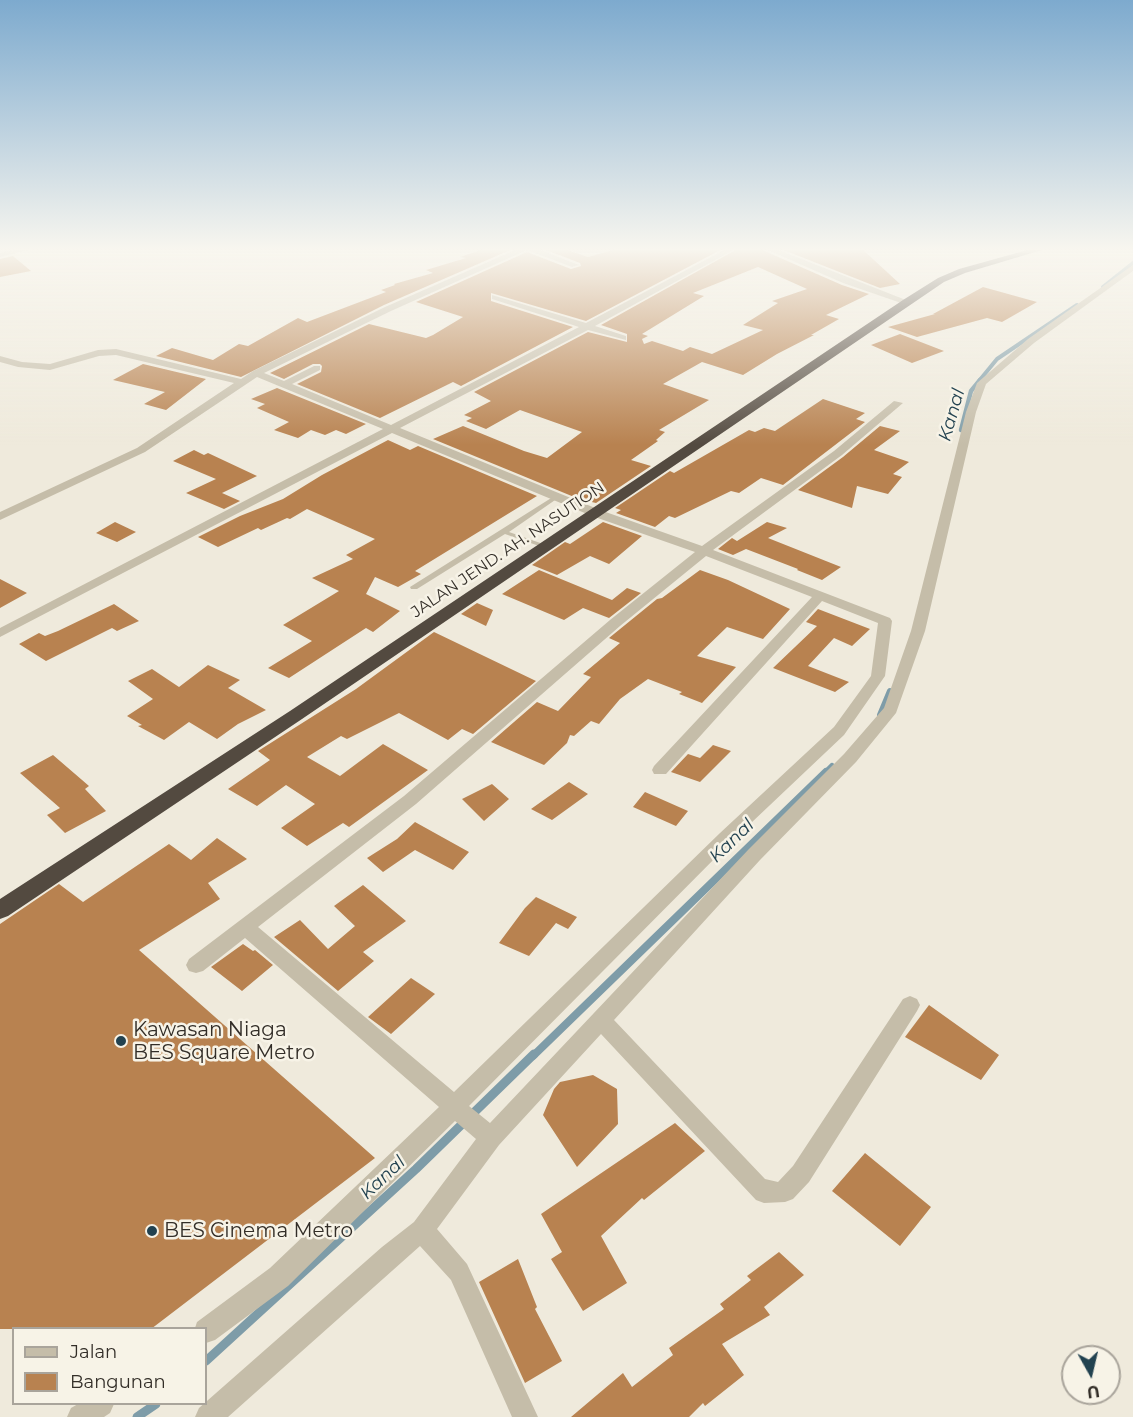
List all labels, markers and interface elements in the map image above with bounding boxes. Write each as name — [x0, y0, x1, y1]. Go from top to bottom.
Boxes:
water label: Kanal — [934, 386, 970, 444]
street label: JALAN JEND. AH. NASUTION — [408, 478, 608, 622]
water label: Kanal — [705, 815, 759, 867]
place label: Kawasan Niaga BES Square Metro — [133, 1018, 315, 1065]
marker: Kawasan Niaga BES Square Metro — [114, 1034, 128, 1048]
water label: Kanal — [356, 1152, 410, 1204]
place label: BES Cinema Metro — [164, 1219, 353, 1243]
marker: BES Cinema Metro — [145, 1224, 159, 1238]
legend — [12, 1327, 207, 1405]
text: Jalan — [70, 1341, 117, 1363]
north arrow — [1061, 1345, 1121, 1405]
text: Bangunan — [70, 1371, 166, 1393]
text: U — [1086, 1381, 1101, 1402]

